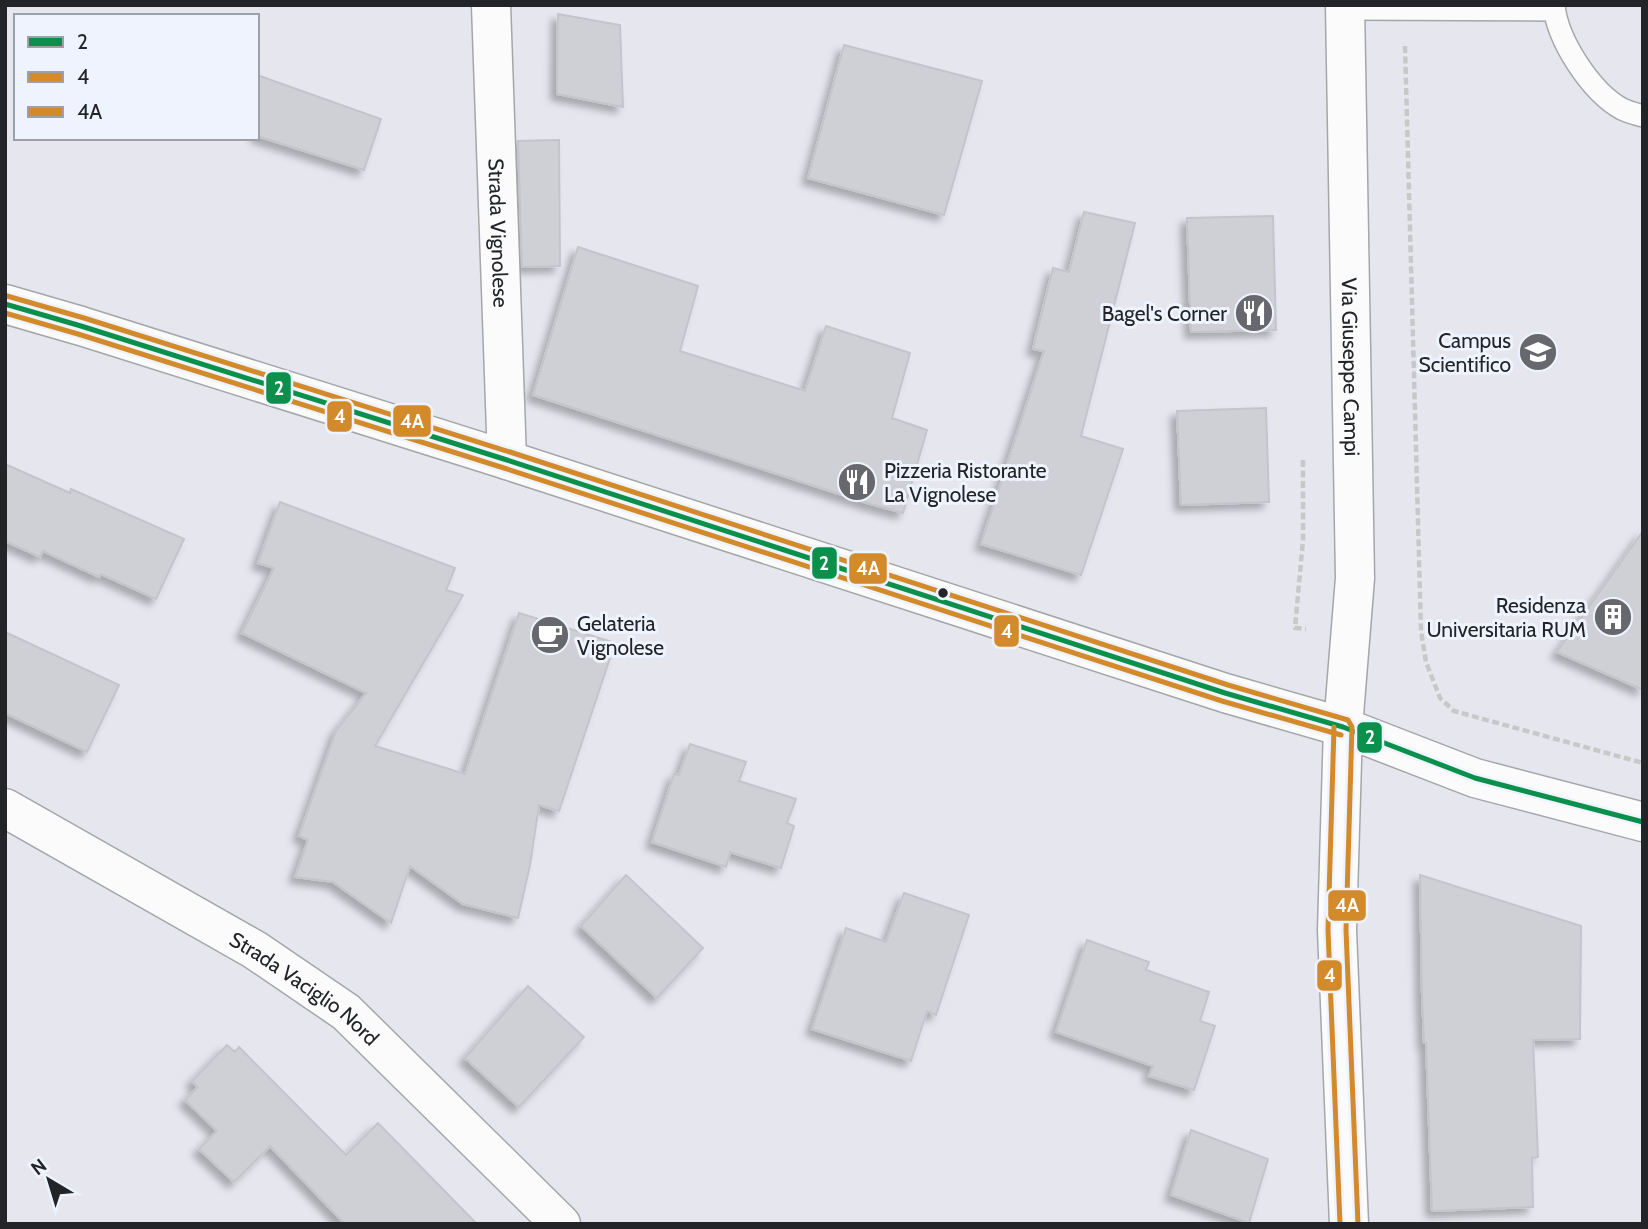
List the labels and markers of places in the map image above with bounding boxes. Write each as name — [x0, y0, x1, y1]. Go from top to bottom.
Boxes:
restaurant icon: Bagel's Corner — [1233, 292, 1275, 334]
place label: Bagel's Corner — [1102, 301, 1227, 326]
place label: Campus Scientifico — [1419, 328, 1511, 377]
school or university icon: Campus Scientifico — [1517, 331, 1559, 373]
place label: Pizzeria Ristorante La Vignolese — [884, 458, 1047, 507]
restaurant icon: Pizzeria Ristorante La Vignolese — [836, 461, 878, 503]
unlabelled marker — [936, 586, 950, 600]
place label: Residenza Universitaria RUM — [1426, 593, 1586, 642]
building icon: Residenza Universitaria RUM — [1592, 596, 1634, 638]
place label: Gelateria Vignolese — [577, 611, 664, 660]
cafe icon: Gelateria Vignolese — [529, 614, 571, 656]

